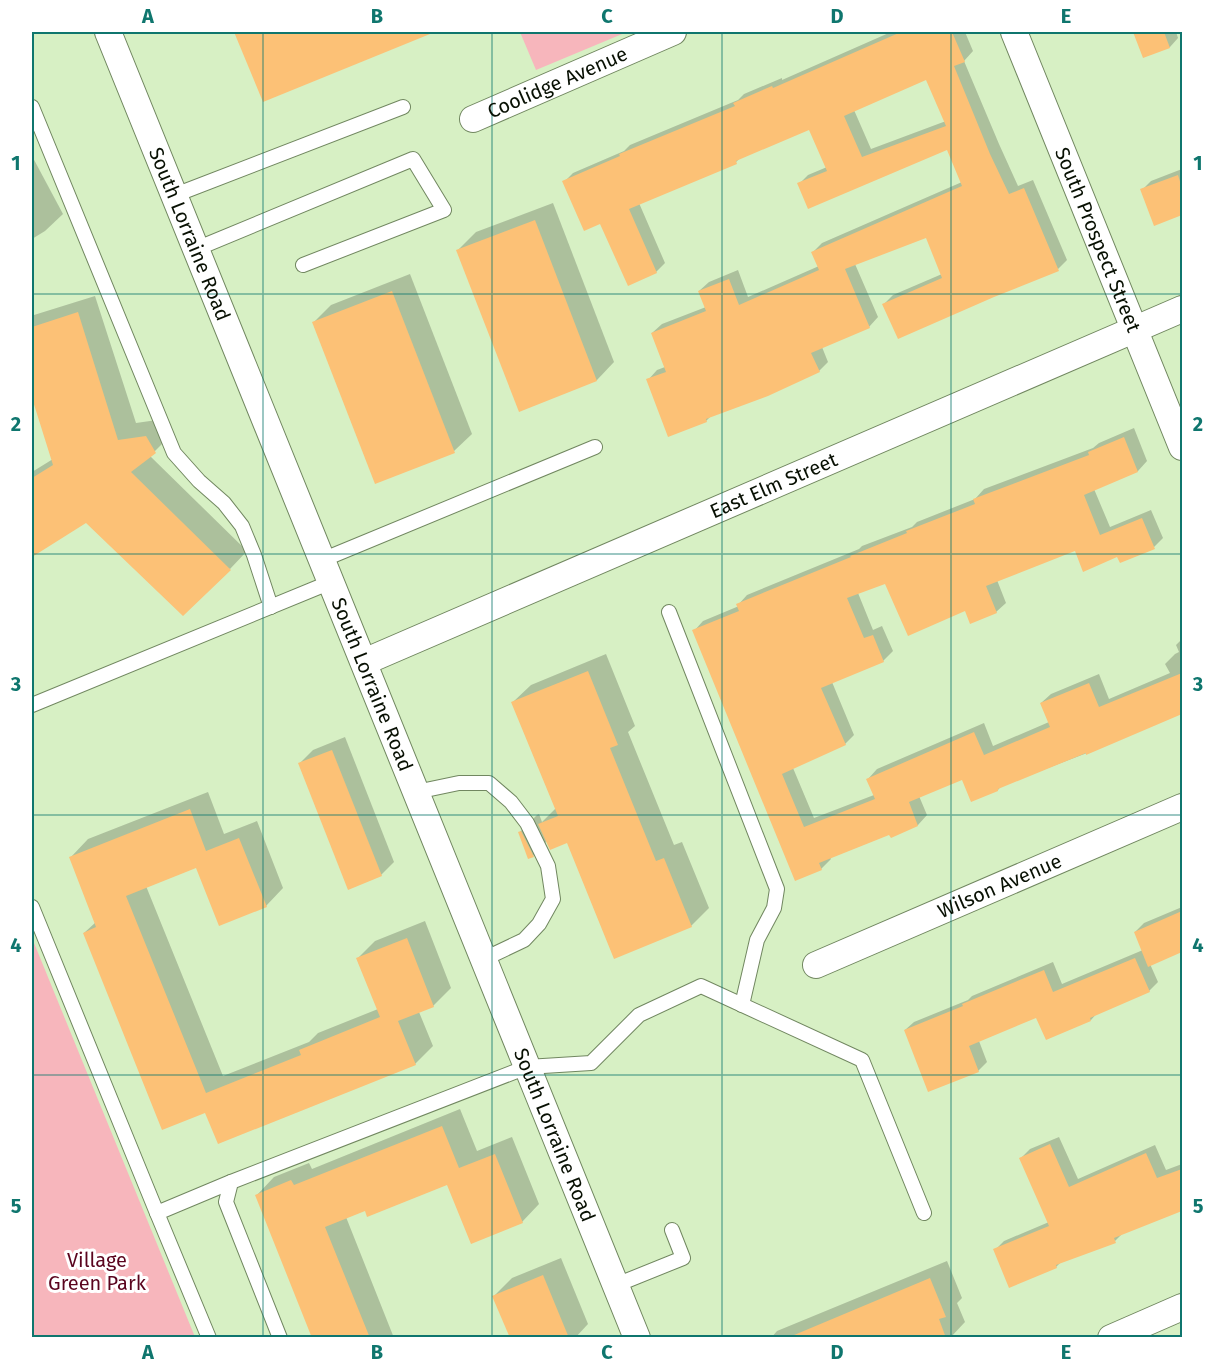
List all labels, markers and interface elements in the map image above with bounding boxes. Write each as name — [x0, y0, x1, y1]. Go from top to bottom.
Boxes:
text: A — [141, 4, 155, 28]
text: B — [371, 4, 383, 28]
text: C — [601, 4, 613, 28]
text: D — [830, 4, 844, 28]
text: E — [1061, 4, 1071, 28]
street label: Coolidge Avenue — [484, 41, 631, 123]
street label: South Lorraine Road — [144, 144, 236, 324]
street label: South Prospect Street — [1050, 144, 1146, 336]
text: 1 — [11, 151, 21, 175]
text: 1 — [1193, 151, 1203, 175]
text: 2 — [11, 412, 21, 436]
text: 2 — [1193, 412, 1203, 436]
street label: East Elm Street — [706, 447, 842, 523]
street label: South Lorraine Road — [326, 594, 418, 775]
text: 3 — [10, 672, 21, 696]
text: 3 — [1192, 672, 1203, 696]
street label: Wilson Avenue — [934, 848, 1065, 923]
text: 4 — [10, 933, 22, 957]
text: 4 — [1192, 933, 1204, 957]
street label: South Lorraine Road — [509, 1045, 601, 1225]
text: 5 — [11, 1194, 22, 1218]
text: 5 — [1193, 1194, 1204, 1218]
park label: Village Green Park — [48, 1248, 147, 1295]
text: A — [141, 1340, 155, 1364]
text: B — [371, 1340, 383, 1364]
text: C — [601, 1340, 613, 1364]
text: D — [830, 1340, 844, 1364]
text: E — [1061, 1340, 1071, 1364]

